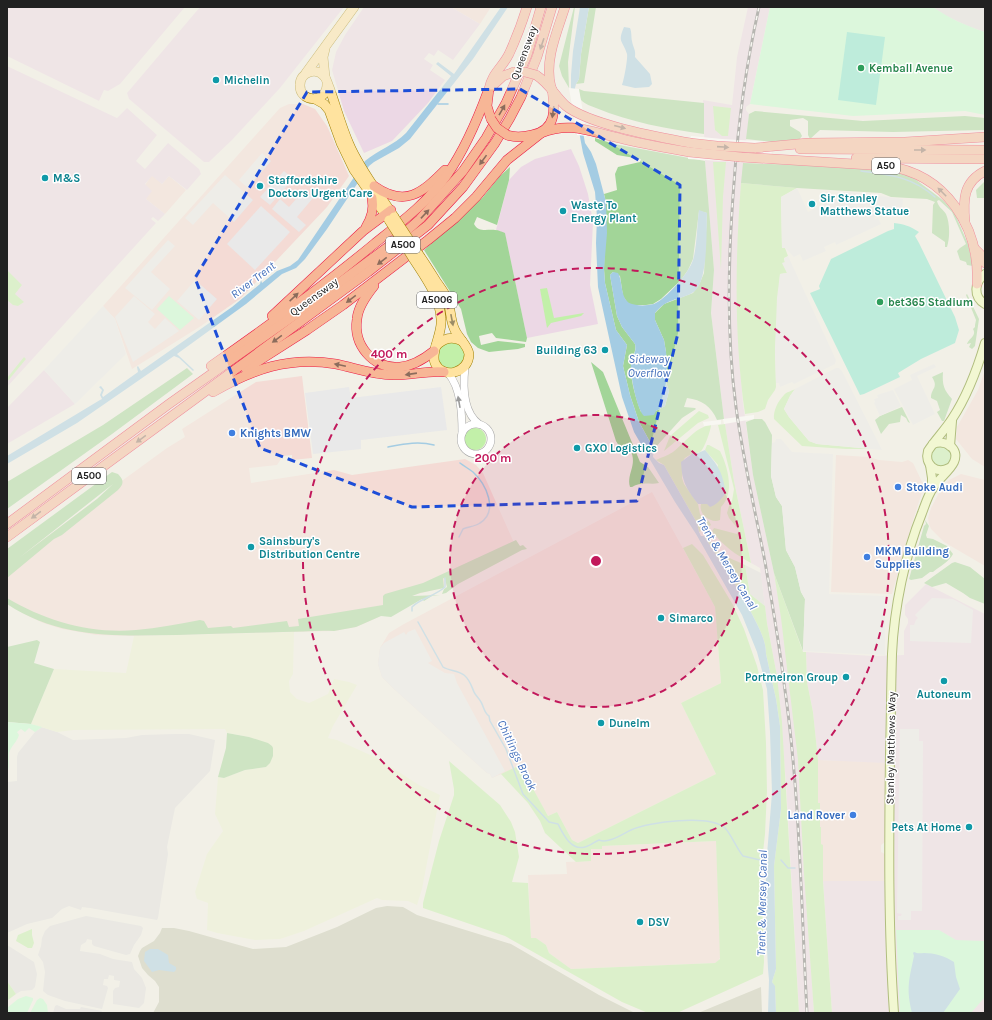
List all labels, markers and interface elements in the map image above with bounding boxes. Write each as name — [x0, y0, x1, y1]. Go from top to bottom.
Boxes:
street label: Queensway — [508, 24, 540, 82]
one-way arrow — [538, 39, 544, 51]
place label: Kemball Avenue — [869, 62, 953, 75]
marker: Kemball Avenue — [856, 63, 866, 73]
place label: Michelin — [224, 74, 270, 87]
marker: Michelin — [211, 75, 221, 85]
one-way arrow — [499, 104, 505, 116]
one-way arrow — [550, 106, 556, 119]
one-way arrow — [614, 125, 627, 131]
one-way arrow — [717, 143, 729, 150]
one-way arrow — [914, 147, 927, 153]
one-way arrow — [479, 155, 487, 165]
road number: A50 — [872, 158, 900, 174]
place label: M&S — [53, 172, 80, 185]
marker: M&S — [40, 173, 50, 183]
place label: Staffordshire Doctors Urgent Care — [268, 174, 373, 200]
marker: Staffordshire Doctors Urgent Care — [255, 181, 265, 191]
one-way arrow — [937, 187, 947, 197]
place label: Sir Stanley Matthews Statue — [820, 192, 909, 218]
place label: Waste To Energy Plant — [571, 199, 637, 225]
marker: Sir Stanley Matthews Statue — [807, 199, 817, 209]
marker: Waste To Energy Plant — [558, 206, 568, 216]
one-way arrow — [420, 209, 430, 219]
road number: A500 — [386, 237, 420, 253]
one-way arrow — [376, 257, 387, 266]
water label: River Trent — [228, 258, 279, 301]
street label: Queensway — [287, 275, 341, 319]
one-way arrow — [289, 292, 299, 301]
road number: A5006 — [417, 292, 457, 308]
one-way arrow — [346, 295, 357, 303]
place label: bet365 Stadium — [888, 296, 973, 309]
marker: bet365 Stadium — [875, 297, 885, 307]
one-way arrow — [449, 314, 455, 326]
one-way arrow — [272, 334, 283, 343]
place label: Building 63 — [536, 344, 597, 357]
marker: Building 63 — [600, 345, 610, 355]
text: 400 m — [371, 347, 407, 361]
water label: Sideway Overflow — [628, 352, 671, 380]
one-way arrow — [333, 362, 346, 368]
one-way arrow — [405, 371, 417, 377]
one-way arrow — [456, 396, 462, 408]
place label: Knights BMW — [240, 427, 312, 440]
marker: Knights BMW — [227, 428, 237, 438]
one-way arrow — [135, 434, 146, 443]
place label: GXO Logistics — [585, 442, 657, 455]
marker: GXO Logistics — [572, 443, 582, 453]
text: 200 m — [475, 451, 511, 465]
road number: A500 — [72, 468, 106, 484]
place label: Stoke Audi — [906, 481, 963, 494]
marker: Stoke Audi — [893, 482, 903, 492]
one-way arrow — [30, 511, 41, 520]
water label: Trent & Mersey Canal — [694, 514, 760, 612]
place label: Sainsbury's Distribution Centre — [259, 535, 360, 561]
marker: Sainsbury's Distribution Centre — [246, 542, 256, 552]
place label: MKM Building Supplies — [875, 545, 949, 571]
marker: MKM Building Supplies — [862, 552, 872, 562]
centre of rings — [589, 554, 603, 568]
place label: Simarco — [669, 612, 713, 625]
marker: Simarco — [656, 613, 666, 623]
place label: Portmeiron Group — [745, 671, 838, 684]
marker: Portmeiron Group — [841, 672, 851, 682]
marker: Autoneum — [939, 676, 949, 686]
place label: Autoneum — [917, 688, 971, 701]
street label: Stanley Matthews Way — [884, 691, 898, 805]
water label: Chitlings Brook — [495, 717, 540, 793]
place label: Dunelm — [609, 717, 650, 730]
marker: Dunelm — [596, 718, 606, 728]
place label: Land Rover — [788, 809, 846, 822]
marker: Land Rover — [848, 810, 858, 820]
place label: Pets At Home — [892, 821, 961, 834]
marker: Pets At Home — [964, 822, 974, 832]
water label: Trent & Mersey Canal — [754, 850, 770, 956]
place label: DSV — [648, 916, 670, 929]
marker: DSV — [635, 917, 645, 927]

